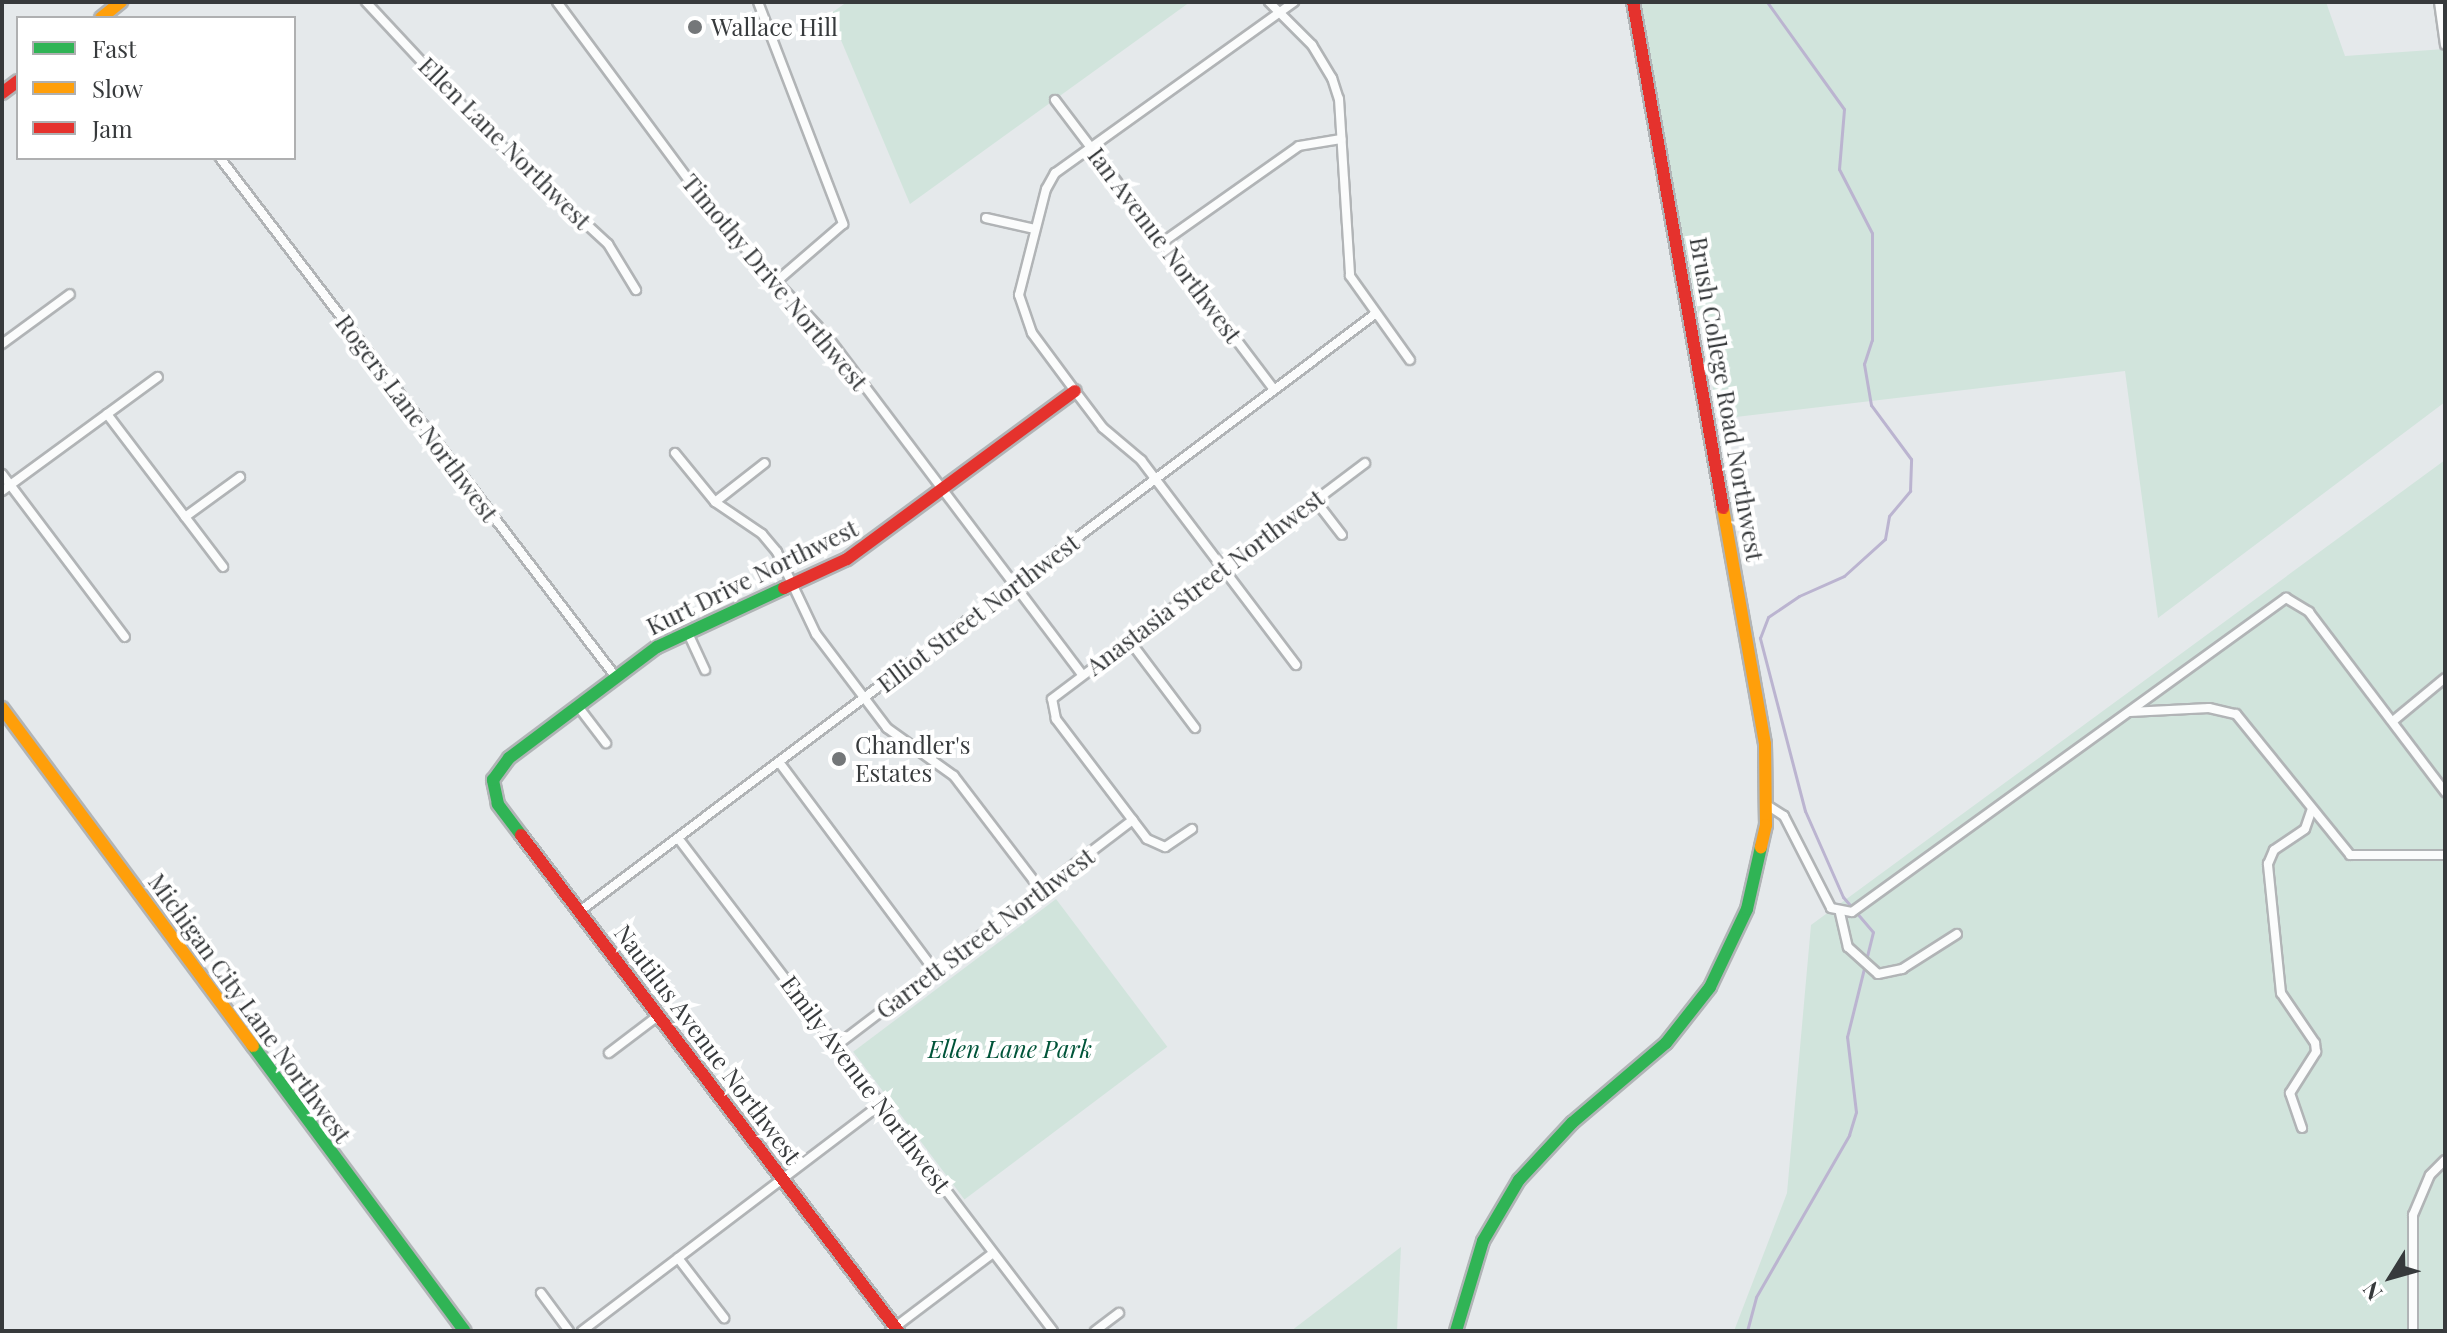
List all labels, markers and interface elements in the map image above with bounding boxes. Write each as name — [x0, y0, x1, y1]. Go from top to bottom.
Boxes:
place label: Wallace Hill — [711, 13, 838, 41]
legend — [16, 16, 296, 160]
marker: Wallace Hill — [686, 18, 704, 36]
text: Fast — [92, 32, 137, 64]
street label: Ellen Lane Northwest — [413, 51, 597, 235]
text: Slow — [92, 72, 143, 104]
text: Jam — [92, 112, 133, 144]
street label: Ian Avenue Northwest — [1082, 141, 1248, 349]
street label: Timothy Drive Northwest — [676, 168, 874, 396]
street label: Brush College Road Northwest — [1684, 235, 1770, 563]
street label: Rogers Lane Northwest — [330, 309, 504, 527]
street label: Anastasia Street Northwest — [1080, 483, 1330, 681]
street label: Kurt Drive Northwest — [641, 513, 863, 641]
street label: Elliot Street Northwest — [871, 528, 1085, 698]
place label: Chandler's Estates — [855, 731, 971, 787]
marker: Chandler's Estates — [830, 750, 848, 768]
street label: Garrett Street Northwest — [870, 841, 1100, 1025]
street label: Michigan City Lane Northwest — [142, 867, 358, 1149]
street label: Nautilus Avenue Northwest — [608, 918, 808, 1170]
street label: Emily Avenue Northwest — [775, 969, 957, 1199]
park label: Ellen Lane Park — [928, 1035, 1092, 1063]
north arrow — [2351, 1237, 2431, 1317]
text: N — [2355, 1276, 2389, 1307]

